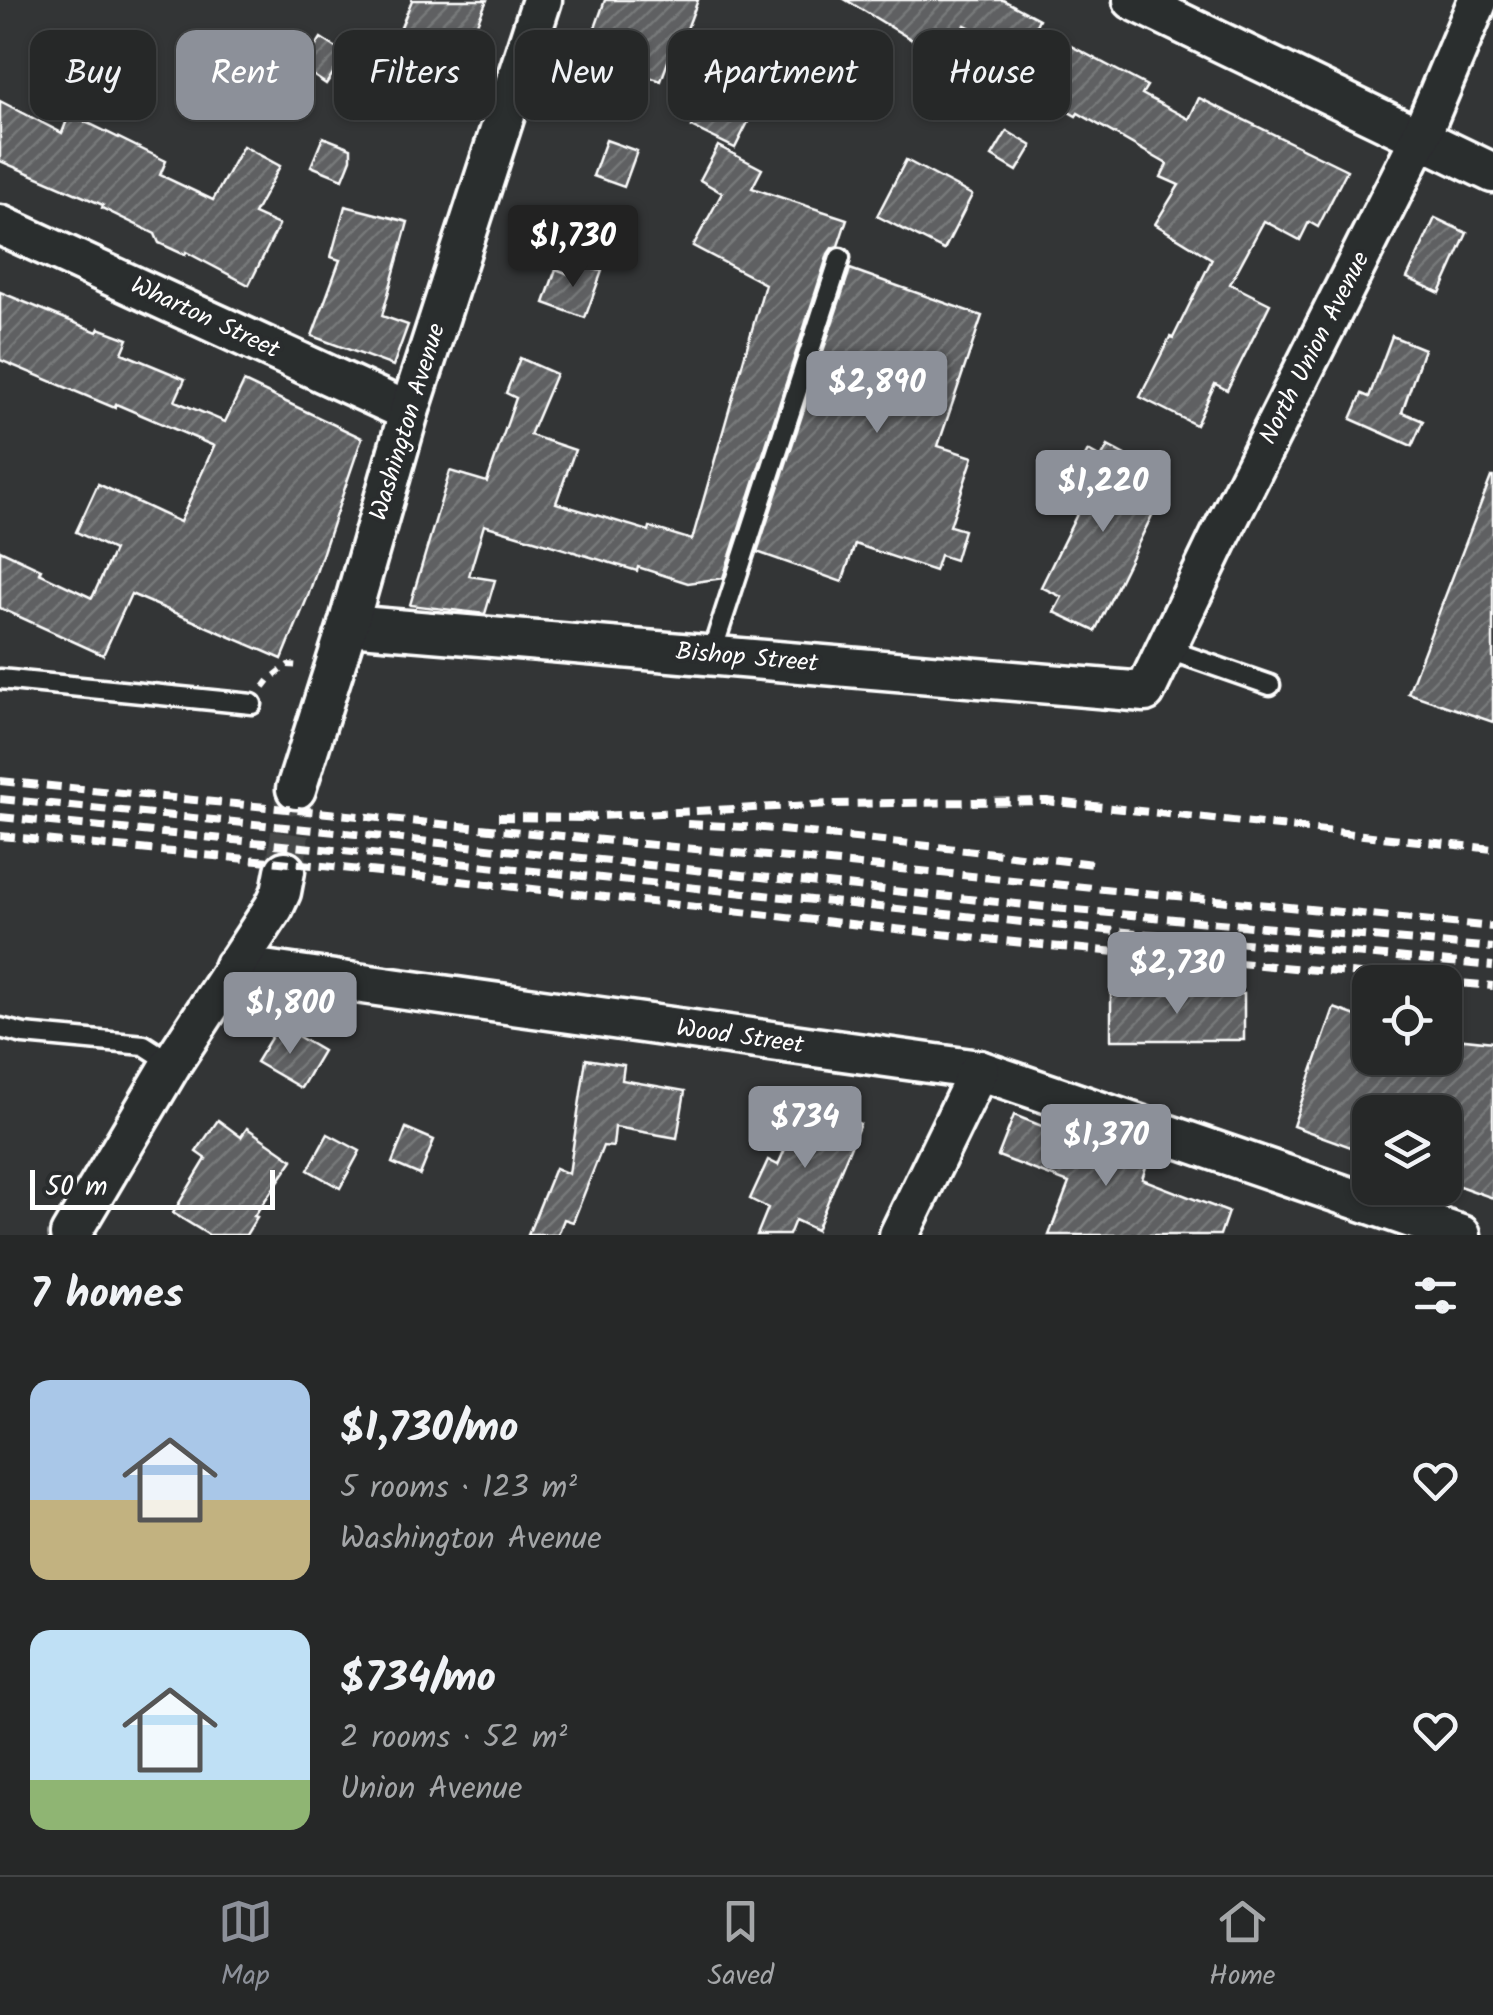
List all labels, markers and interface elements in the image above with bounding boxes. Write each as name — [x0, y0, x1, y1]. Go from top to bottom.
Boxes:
chip: Buy — [30, 30, 156, 120]
chip: Rent — [176, 30, 314, 120]
chip: Filters — [334, 30, 495, 120]
chip: New — [515, 30, 648, 120]
chip: Apartment — [668, 30, 893, 120]
chip: House — [913, 30, 1070, 120]
pin: $1,730 — [492, 205, 654, 290]
text: $1,730 — [530, 212, 616, 263]
street label: North Union Avenue — [1249, 244, 1381, 452]
street label: Wharton Street — [124, 266, 287, 370]
street label: Washington Avenue — [359, 318, 457, 526]
pin: $2,890 — [796, 351, 958, 436]
text: $2,890 — [828, 358, 926, 409]
pin: $1,220 — [1022, 450, 1184, 535]
text: $1,220 — [1058, 457, 1148, 508]
street label: Bishop Street — [674, 632, 820, 684]
pin: $2,730 — [1096, 932, 1258, 1017]
text: $2,730 — [1129, 939, 1225, 990]
map controls — [1352, 965, 1462, 1205]
button: locate — [1352, 965, 1462, 1075]
pin: $1,800 — [209, 972, 371, 1057]
text: $1,800 — [246, 979, 334, 1030]
street label: Wood Street — [674, 1008, 807, 1066]
pin: $734 — [746, 1086, 864, 1171]
text: $734 — [771, 1093, 840, 1144]
button: layers — [1352, 1095, 1462, 1205]
pin: $1,370 — [1025, 1104, 1187, 1189]
text: $1,370 — [1063, 1111, 1149, 1162]
scale bar — [30, 1165, 275, 1210]
text: 50 m — [45, 1165, 108, 1210]
text: 7 homes — [30, 1262, 183, 1329]
icon: filters — [1408, 1268, 1463, 1323]
text: $1,730/mo — [340, 1396, 518, 1463]
icon: home — [110, 1420, 230, 1540]
icon: heart — [1408, 1453, 1463, 1508]
text: 5 rooms · 123 m² — [340, 1463, 577, 1514]
text: Washington Avenue — [340, 1514, 602, 1565]
text: $734/mo — [340, 1646, 496, 1713]
icon: home — [110, 1670, 230, 1790]
icon: heart — [1408, 1703, 1463, 1758]
text: 2 rooms · 52 m² — [340, 1713, 567, 1764]
text: Union Avenue — [340, 1764, 522, 1815]
tab: Map — [218, 1894, 273, 1999]
tab: Saved — [708, 1894, 774, 1999]
tab: Home — [1209, 1894, 1275, 1999]

